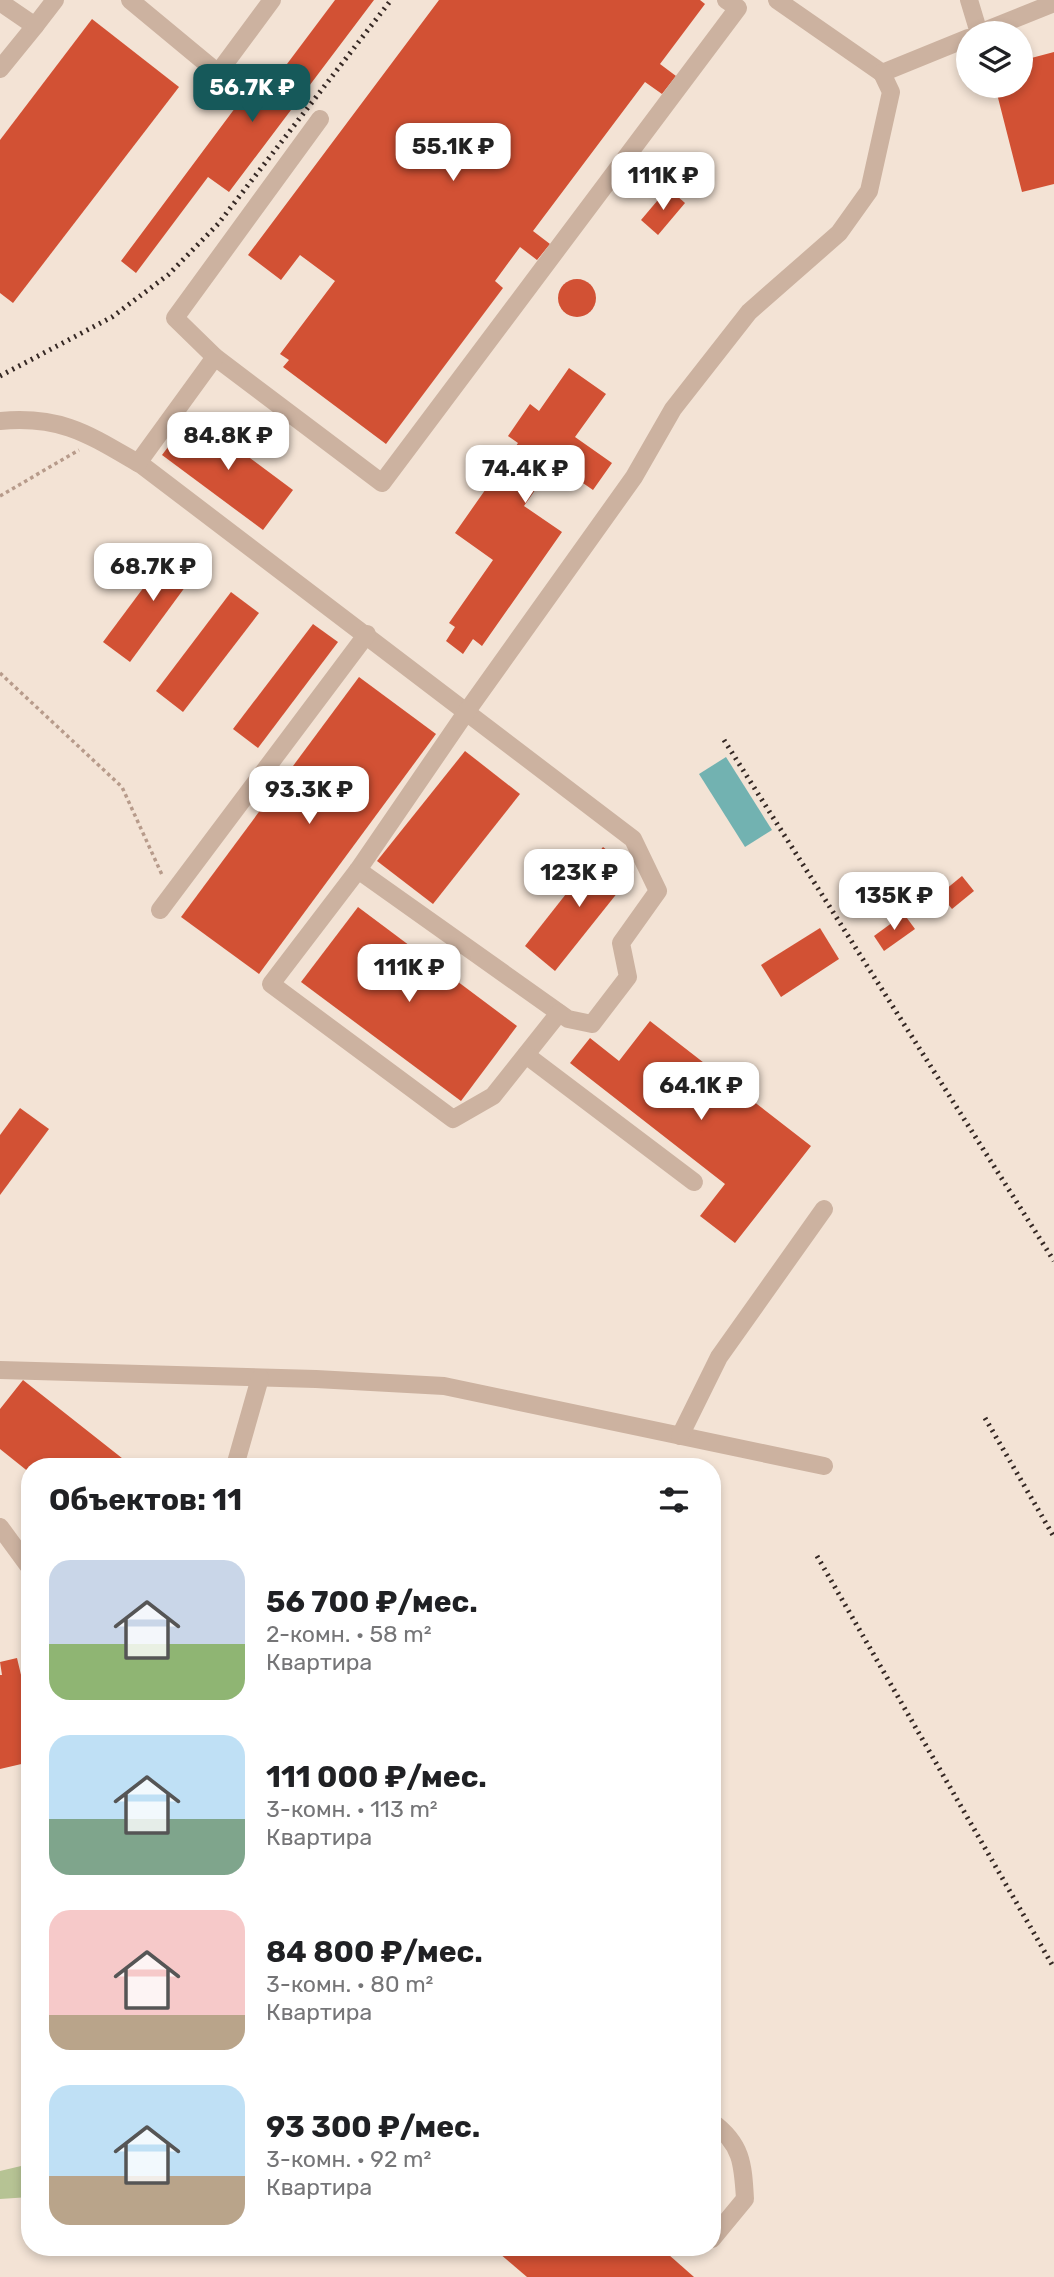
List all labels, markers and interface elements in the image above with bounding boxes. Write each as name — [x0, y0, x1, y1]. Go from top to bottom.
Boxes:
map controls — [956, 21, 1033, 98]
button: layers — [956, 21, 1033, 98]
pin: 56.7K ₽ — [187, 64, 317, 124]
text: 56.7K ₽ — [209, 73, 295, 101]
pin: 55.1K ₽ — [388, 124, 518, 183]
text: 55.1K ₽ — [412, 132, 494, 160]
pin: 111K ₽ — [606, 152, 720, 212]
text: 111K ₽ — [628, 161, 698, 189]
pin: 84.8K ₽ — [163, 412, 293, 472]
text: 84.8K ₽ — [183, 421, 273, 449]
pin: 74.4K ₽ — [460, 446, 590, 505]
text: 74.4K ₽ — [482, 454, 568, 482]
pin: 68.7K ₽ — [88, 544, 218, 603]
text: 68.7K ₽ — [110, 552, 196, 580]
pin: 93.3K ₽ — [244, 766, 374, 826]
text: 93.3K ₽ — [265, 775, 353, 803]
pin: 123K ₽ — [522, 850, 636, 909]
text: 123K ₽ — [540, 858, 618, 886]
pin: 135K ₽ — [837, 872, 951, 932]
text: 135K ₽ — [855, 881, 933, 909]
pin: 111K ₽ — [352, 944, 466, 1004]
text: 111K ₽ — [374, 953, 444, 981]
pin: 64.1K ₽ — [636, 1062, 766, 1122]
text: 64.1K ₽ — [659, 1071, 743, 1099]
icon: filters — [655, 1481, 693, 1519]
text: Объектов: 11 — [49, 1482, 242, 1518]
text: 56 700 ₽/мес. — [266, 1584, 478, 1620]
icon: home — [105, 1588, 189, 1672]
text: 2-комн. · 58 m² — [266, 1620, 432, 1648]
text: Квартира — [266, 1648, 372, 1676]
text: 111 000 ₽/мес. — [266, 1759, 487, 1795]
icon: home — [105, 1763, 189, 1847]
text: 3-комн. · 113 m² — [266, 1795, 438, 1823]
text: Квартира — [266, 1823, 372, 1851]
text: 84 800 ₽/мес. — [266, 1934, 483, 1970]
icon: home — [105, 1938, 189, 2022]
text: 3-комн. · 80 m² — [266, 1970, 433, 1998]
text: Квартира — [266, 1998, 372, 2026]
text: 93 300 ₽/мес. — [266, 2109, 480, 2145]
icon: home — [105, 2113, 189, 2197]
text: 3-комн. · 92 m² — [266, 2145, 431, 2173]
text: Квартира — [266, 2173, 372, 2201]

